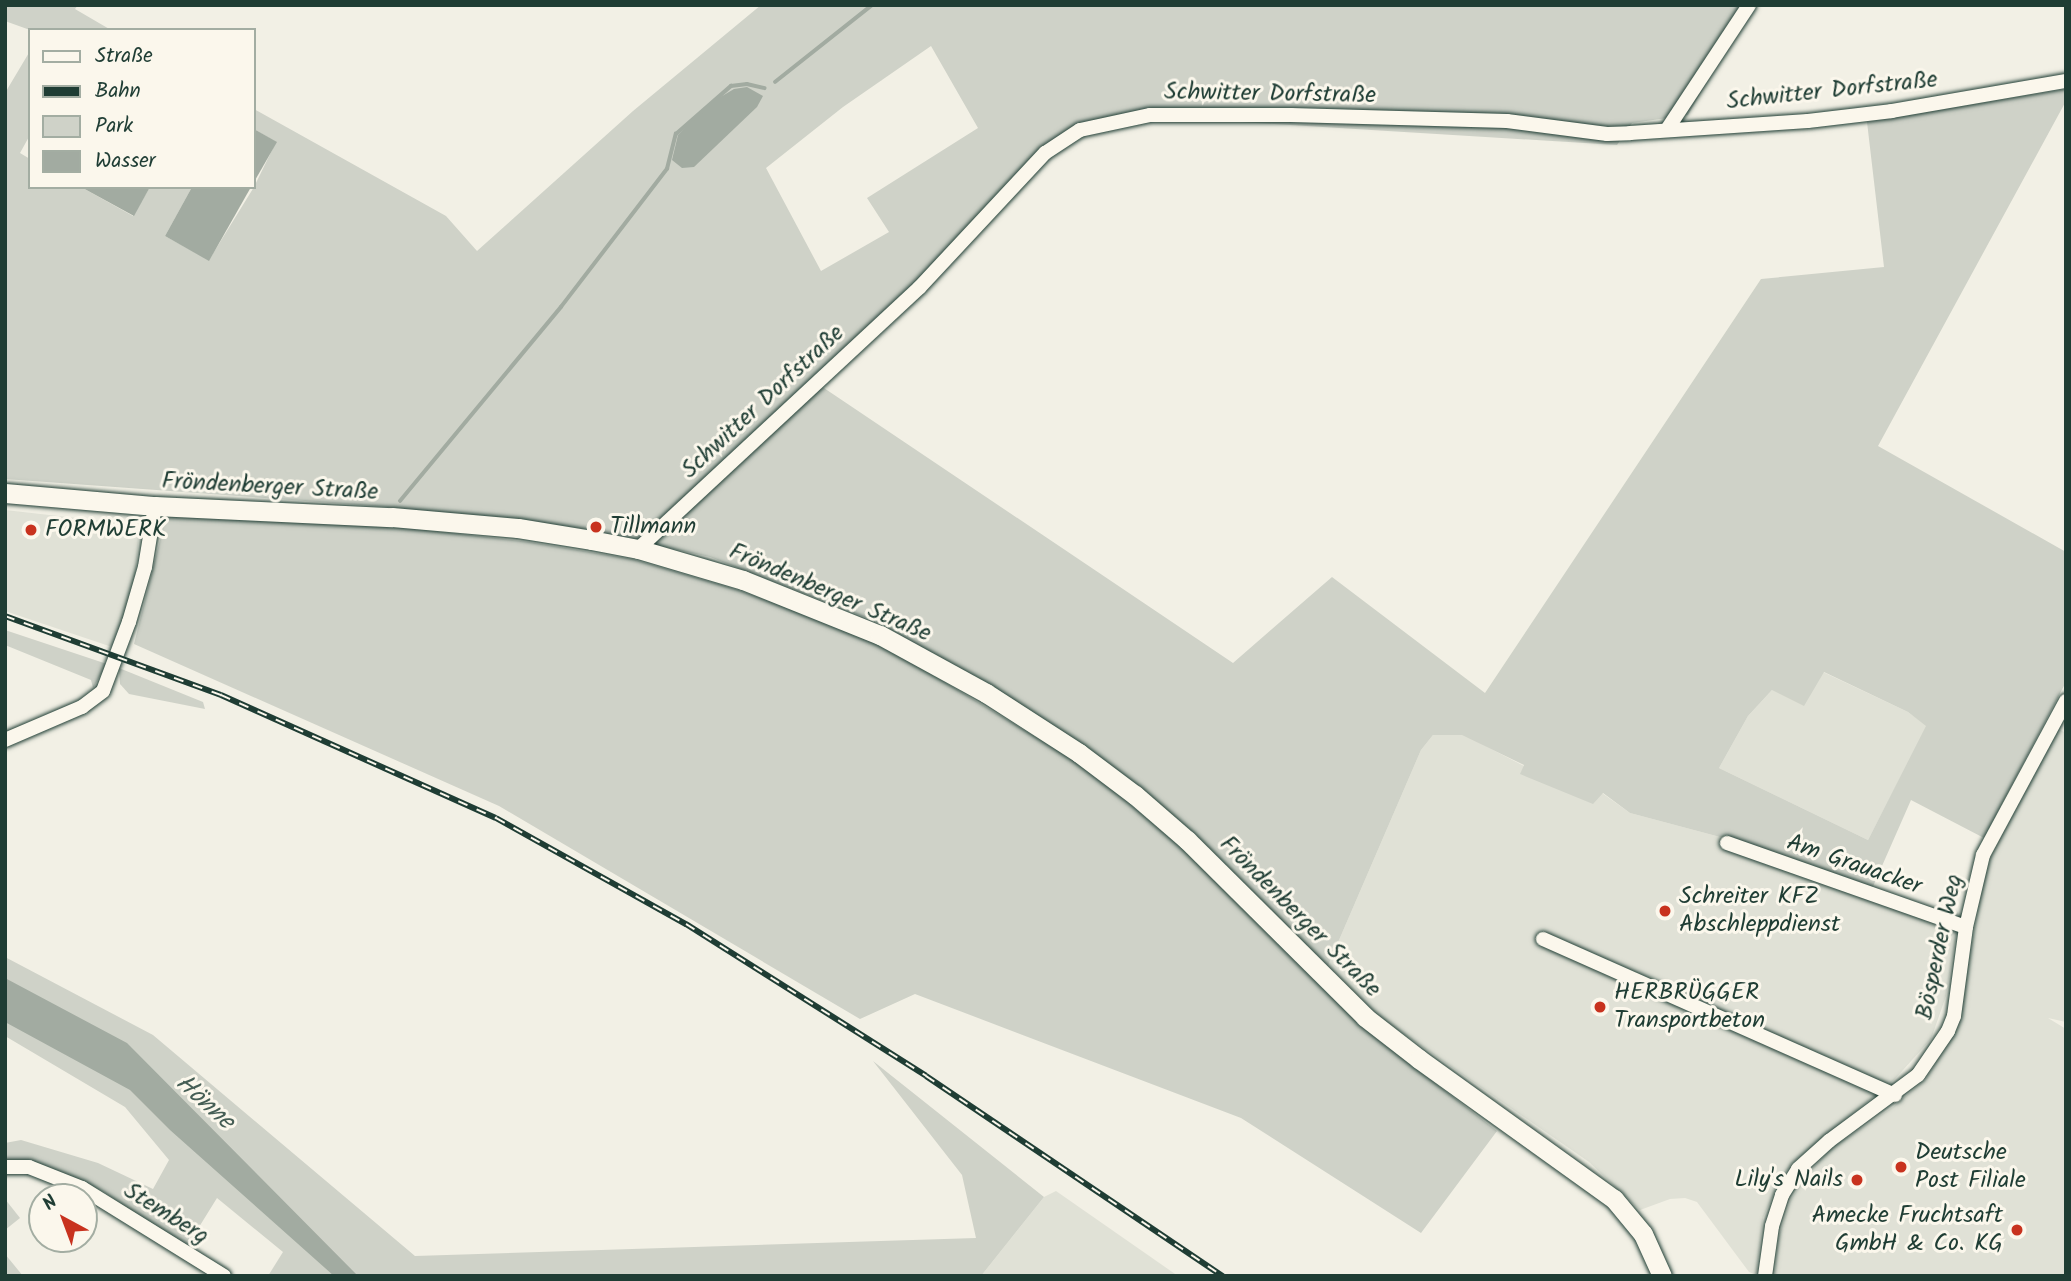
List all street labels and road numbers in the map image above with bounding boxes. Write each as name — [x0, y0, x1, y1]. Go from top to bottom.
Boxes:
street label: Schwitter Dorfstraße — [1725, 66, 1939, 116]
street label: Schwitter Dorfstraße — [1164, 78, 1376, 110]
street label: Schwitter Dorfstraße — [676, 319, 850, 485]
street label: Fröndenberger Straße — [161, 467, 379, 507]
street label: Fröndenberger Straße — [725, 537, 935, 649]
street label: Am Grauacker — [1783, 828, 1925, 902]
street label: Fröndenberger Straße — [1213, 830, 1387, 1004]
street label: Bösperder Weg — [1911, 872, 1969, 1022]
street label: Stemberg — [118, 1177, 214, 1251]

